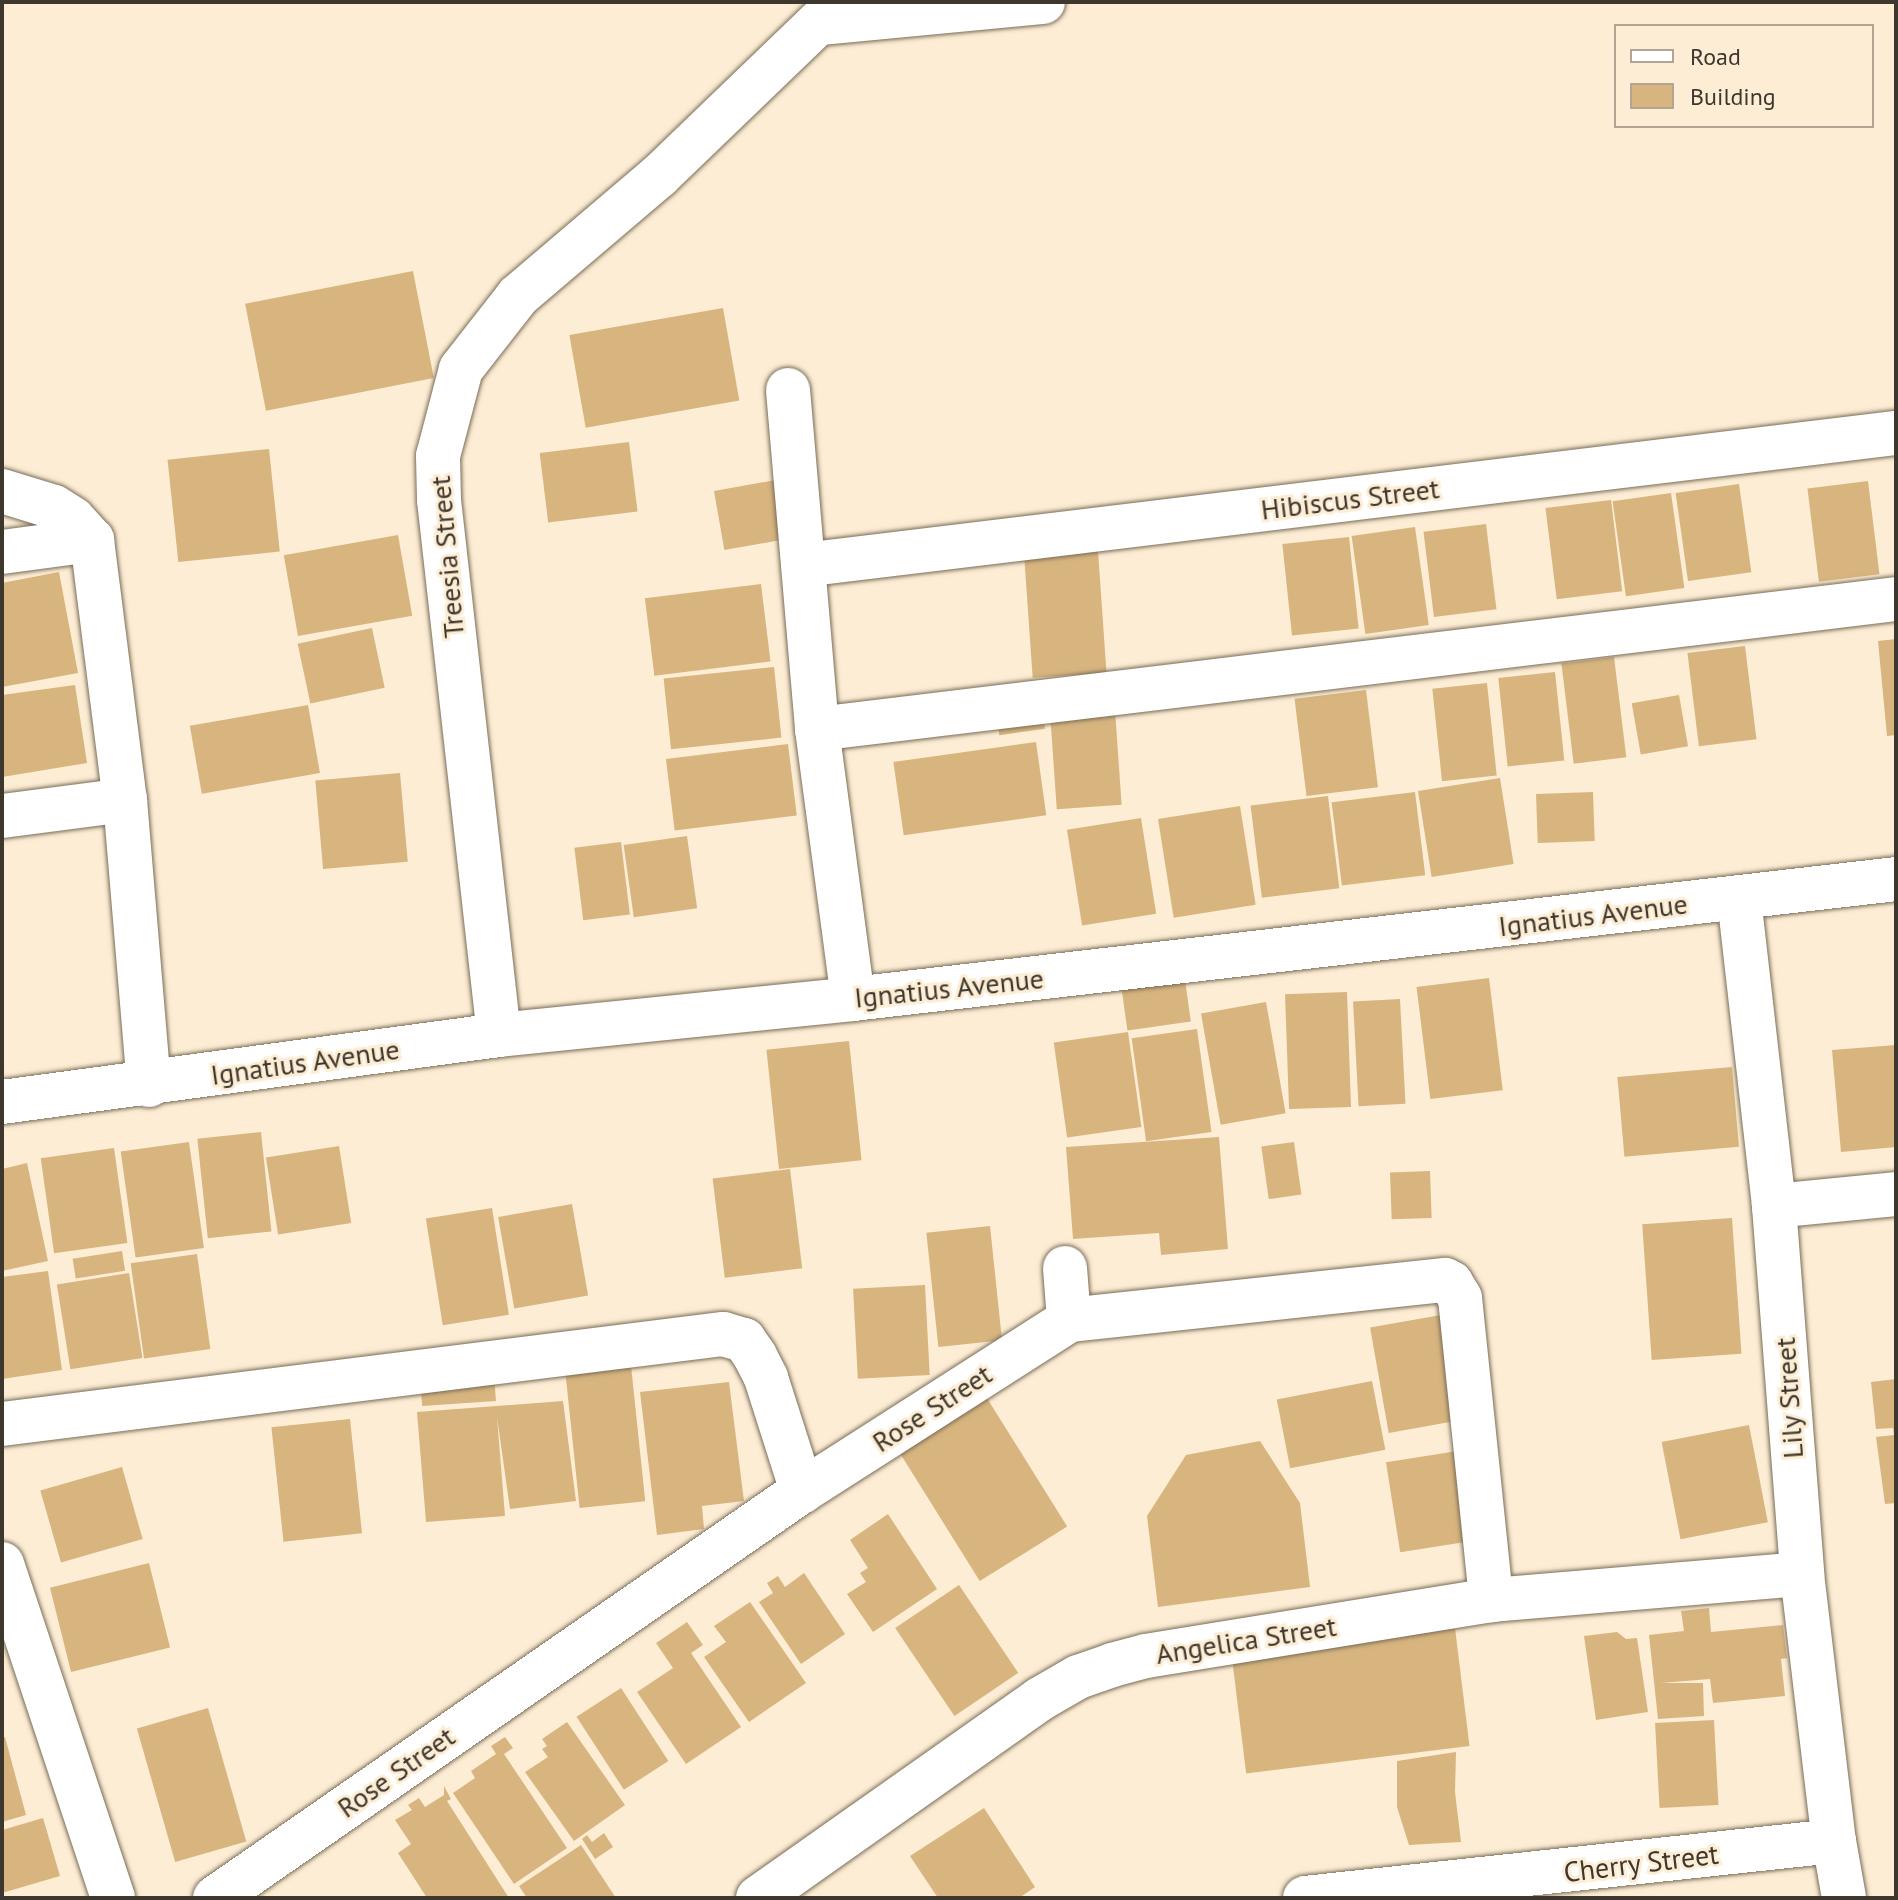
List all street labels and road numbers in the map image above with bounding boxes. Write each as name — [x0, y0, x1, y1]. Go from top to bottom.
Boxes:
street label: Hibiscus Street — [1259, 471, 1441, 527]
street label: Treesia Street — [423, 475, 471, 639]
street label: Ignatius Avenue — [1496, 887, 1690, 943]
street label: Ignatius Avenue — [852, 961, 1046, 1015]
street label: Ignatius Avenue — [208, 1032, 402, 1092]
street label: Lily Street — [1768, 1336, 1810, 1460]
street label: Rose Street — [866, 1357, 998, 1459]
street label: Angelica Street — [1153, 1609, 1339, 1671]
street label: Rose Street — [331, 1719, 461, 1825]
street label: Cherry Street — [1561, 1837, 1721, 1889]

